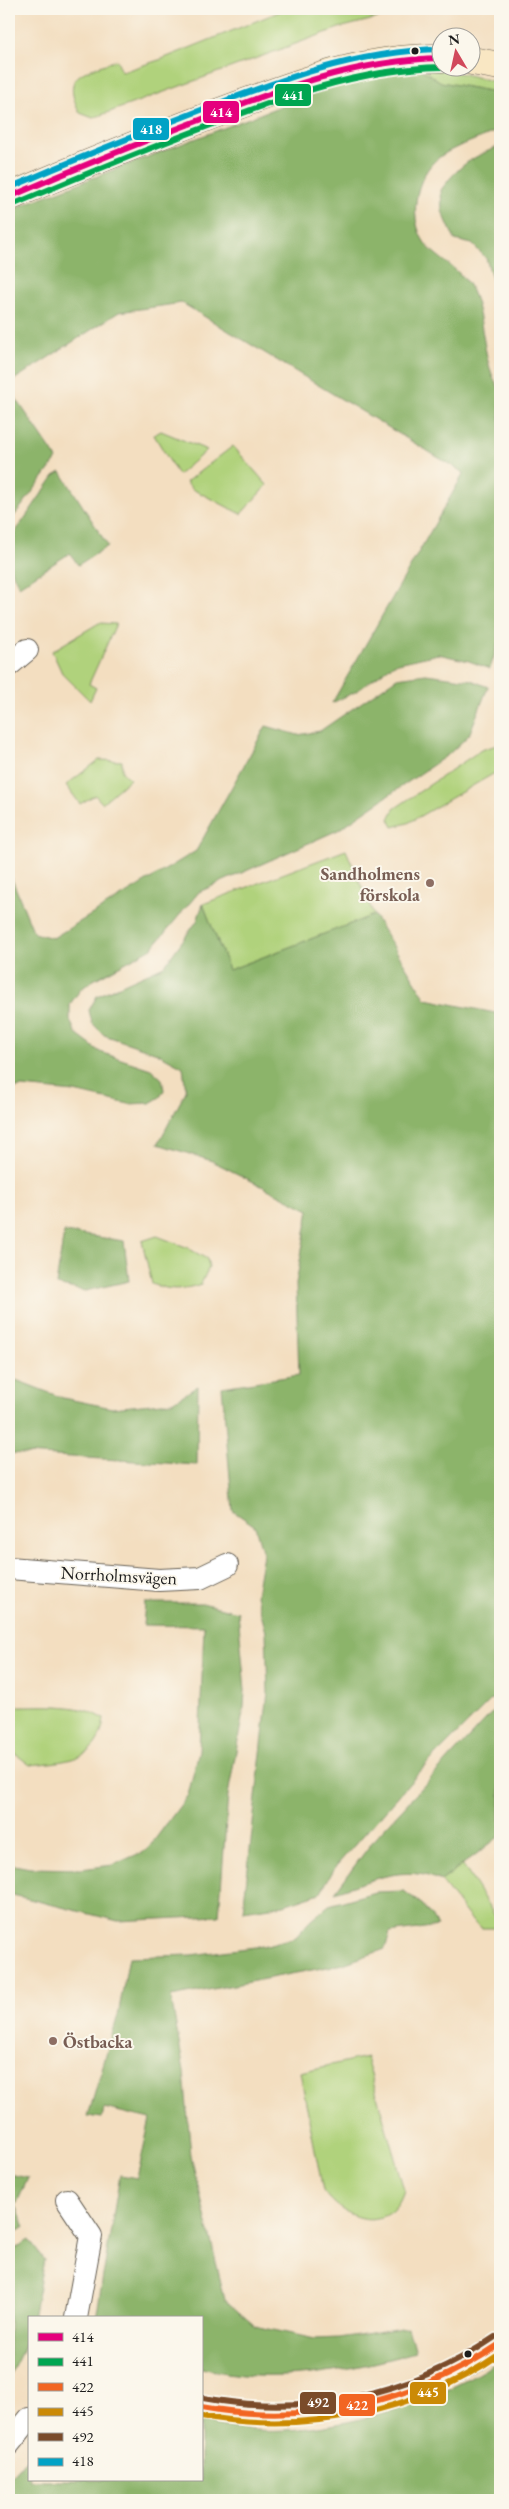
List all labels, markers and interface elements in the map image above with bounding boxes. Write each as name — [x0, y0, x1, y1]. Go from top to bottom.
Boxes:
north arrow — [432, 28, 482, 78]
text: N — [447, 29, 462, 49]
unlabelled marker — [410, 46, 420, 56]
line badge: 441 — [274, 83, 312, 107]
text: 441 — [282, 86, 304, 104]
line badge: 414 — [202, 100, 240, 124]
text: 414 — [210, 103, 233, 121]
line badge: 418 — [132, 117, 170, 141]
text: 418 — [140, 120, 162, 138]
place label: Sandholmens förskola — [320, 862, 420, 906]
marker: Sandholmens förskola — [424, 877, 436, 889]
street label: Norrholmsvägen — [60, 1560, 178, 1590]
place label: Östbacka — [63, 2030, 133, 2053]
marker: Östbacka — [47, 2035, 59, 2047]
legend — [28, 2316, 202, 2482]
text: 414 — [72, 2327, 94, 2346]
unlabelled marker — [463, 2349, 473, 2359]
text: 441 — [72, 2351, 94, 2370]
text: 422 — [72, 2377, 94, 2396]
line badge: 445 — [409, 2381, 447, 2405]
text: 445 — [417, 2383, 439, 2401]
line badge: 492 — [299, 2391, 337, 2415]
text: 492 — [307, 2393, 330, 2411]
line badge: 422 — [338, 2393, 376, 2417]
text: 422 — [346, 2396, 369, 2414]
text: 445 — [72, 2401, 94, 2420]
text: 492 — [72, 2427, 94, 2446]
text: 418 — [72, 2451, 94, 2470]

